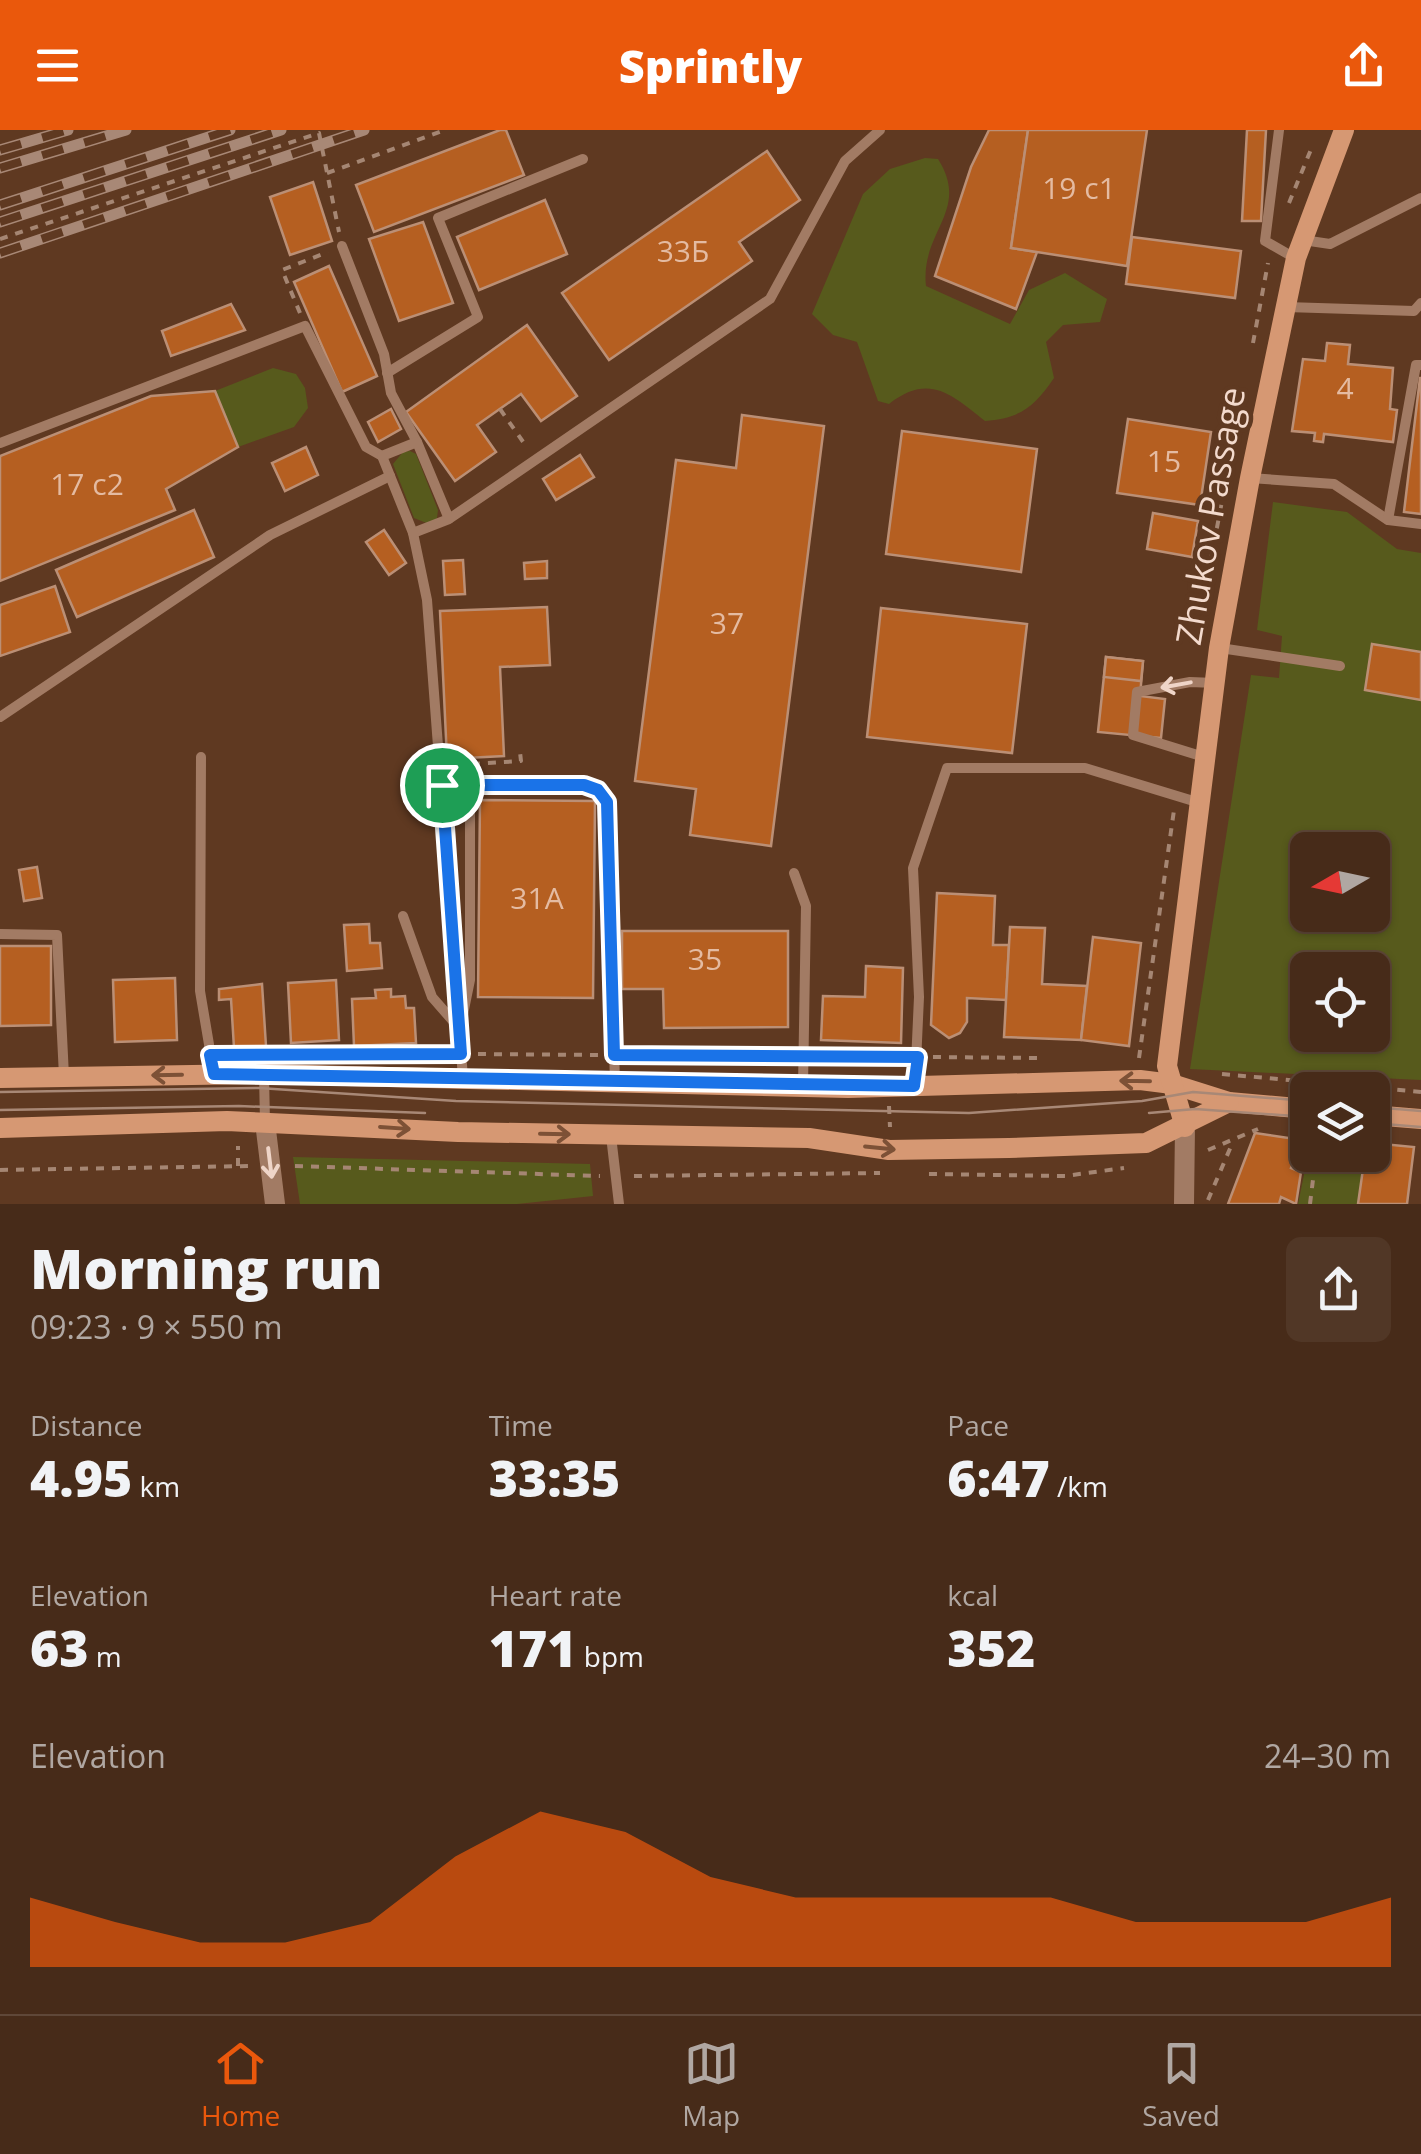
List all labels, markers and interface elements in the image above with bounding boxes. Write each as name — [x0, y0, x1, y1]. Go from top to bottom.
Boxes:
text: Sprintly — [619, 35, 802, 96]
icon: menu — [30, 38, 85, 93]
icon: share — [1336, 38, 1391, 93]
house number: 19 с1 — [1042, 167, 1116, 208]
house number: 33Б — [657, 230, 709, 271]
house number: 4 — [1336, 367, 1354, 408]
street label: Zhukov Passage — [1164, 383, 1255, 648]
house number: 15 — [1147, 440, 1181, 481]
house number: 17 с2 — [50, 463, 124, 504]
house number: 37 — [710, 602, 744, 643]
one-way arrow — [1160, 676, 1192, 695]
pin — [400, 743, 485, 828]
icon: arrive — [415, 758, 470, 813]
north arrow — [1290, 832, 1390, 932]
map controls — [1290, 832, 1390, 1172]
house number: 31А — [510, 877, 564, 918]
house number: 35 — [688, 938, 722, 979]
button: locate — [1290, 952, 1390, 1052]
one-way arrow — [151, 1066, 184, 1084]
one-way arrow — [1119, 1072, 1152, 1090]
button: layers — [1290, 1072, 1390, 1172]
one-way arrow — [378, 1119, 410, 1138]
one-way arrow — [539, 1125, 571, 1144]
one-way arrow — [863, 1139, 895, 1158]
one-way arrow — [261, 1146, 279, 1179]
text: Morning run — [30, 1230, 383, 1305]
button: share — [1286, 1237, 1391, 1342]
text: 09:23 · 9 × 550 m — [30, 1305, 283, 1348]
text: Distance — [30, 1406, 143, 1444]
text: Time — [489, 1406, 553, 1444]
text: Pace — [947, 1406, 1009, 1444]
text: 4.95 — [30, 1444, 132, 1512]
text: 33:35 — [489, 1444, 620, 1512]
text: 6:47 — [947, 1444, 1050, 1512]
text: km — [132, 1467, 180, 1505]
text: /km — [1050, 1467, 1108, 1505]
text: Elevation — [30, 1576, 149, 1614]
text: Heart rate — [489, 1576, 622, 1614]
text: kcal — [947, 1576, 998, 1614]
text: 63 — [30, 1614, 89, 1682]
text: 171 — [489, 1614, 577, 1682]
text: 352 — [947, 1614, 1035, 1682]
text: m — [89, 1637, 122, 1675]
text: bpm — [577, 1637, 644, 1675]
text: Elevation — [30, 1734, 166, 1777]
text: 24–30 m — [1264, 1734, 1391, 1777]
tab: Home — [201, 2036, 280, 2134]
tab: Map — [682, 2036, 740, 2134]
tab: Saved — [1142, 2036, 1220, 2134]

